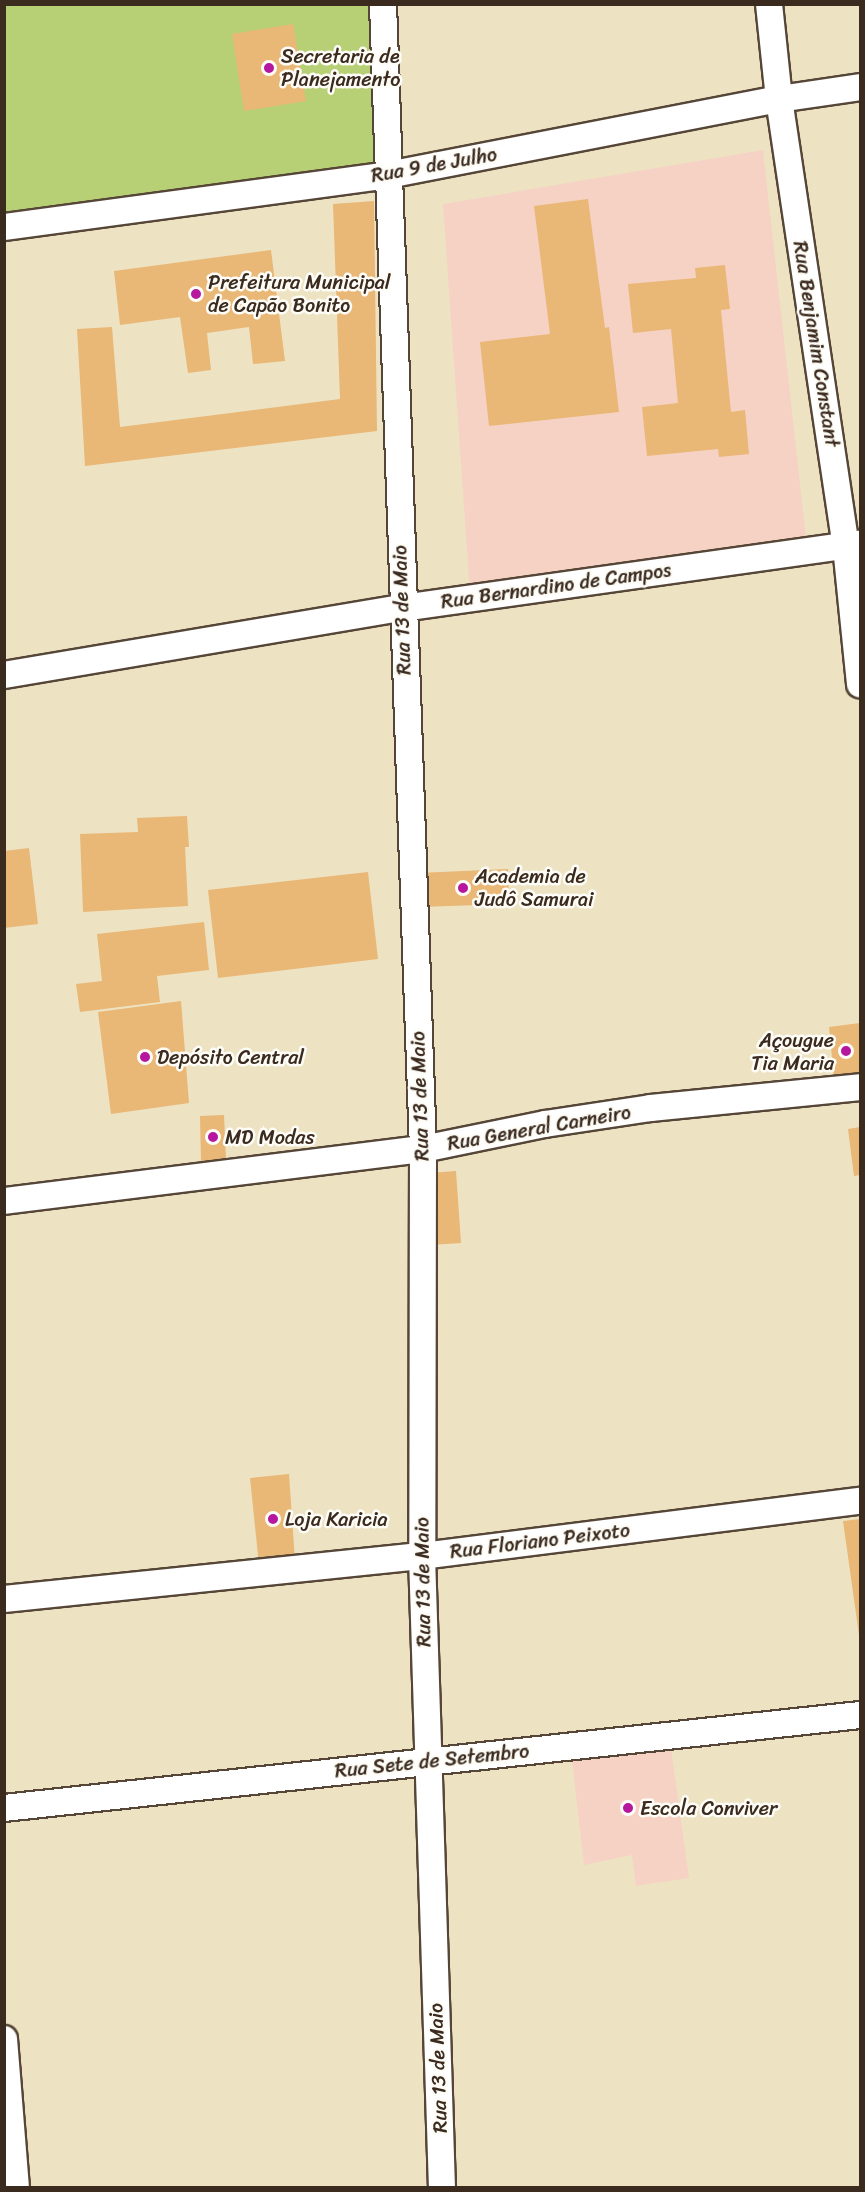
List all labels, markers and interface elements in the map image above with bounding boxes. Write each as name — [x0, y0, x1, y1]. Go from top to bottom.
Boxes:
place label: Secretaria de Planejamento — [281, 45, 400, 92]
marker: Secretaria de Planejamento — [262, 61, 276, 75]
street label: Rua 9 de Julho — [369, 142, 499, 188]
street label: Rua Benjamim Constant — [788, 238, 844, 450]
place label: Prefeitura Municipal de Capão Bonito — [208, 270, 390, 317]
marker: Prefeitura Municipal de Capão Bonito — [189, 287, 203, 301]
street label: Rua 13 de Maio — [388, 544, 416, 676]
street label: Rua Bernardino de Campos — [439, 558, 673, 614]
place label: Academia de Judô Samurai — [475, 864, 593, 911]
marker: Academia de Judô Samurai — [456, 881, 470, 895]
place label: Açougue Tia Maria — [752, 1028, 834, 1075]
street label: Rua 13 de Maio — [406, 1030, 434, 1162]
marker: Açougue Tia Maria — [839, 1044, 853, 1058]
place label: Depósito Central — [157, 1045, 304, 1069]
marker: Depósito Central — [138, 1050, 152, 1064]
street label: Rua General Carneiro — [445, 1100, 633, 1156]
place label: MD Modas — [225, 1125, 315, 1149]
marker: MD Modas — [206, 1130, 220, 1144]
place label: Loja Karicia — [285, 1507, 388, 1531]
marker: Loja Karicia — [266, 1512, 280, 1526]
street label: Rua 13 de Maio — [410, 1516, 436, 1648]
street label: Rua Floriano Peixoto — [448, 1518, 632, 1564]
street label: Rua Sete de Setembro — [333, 1739, 531, 1783]
place label: Escola Conviver — [640, 1796, 777, 1820]
marker: Escola Conviver — [621, 1801, 635, 1815]
street label: Rua 13 de Maio — [424, 2002, 452, 2134]

